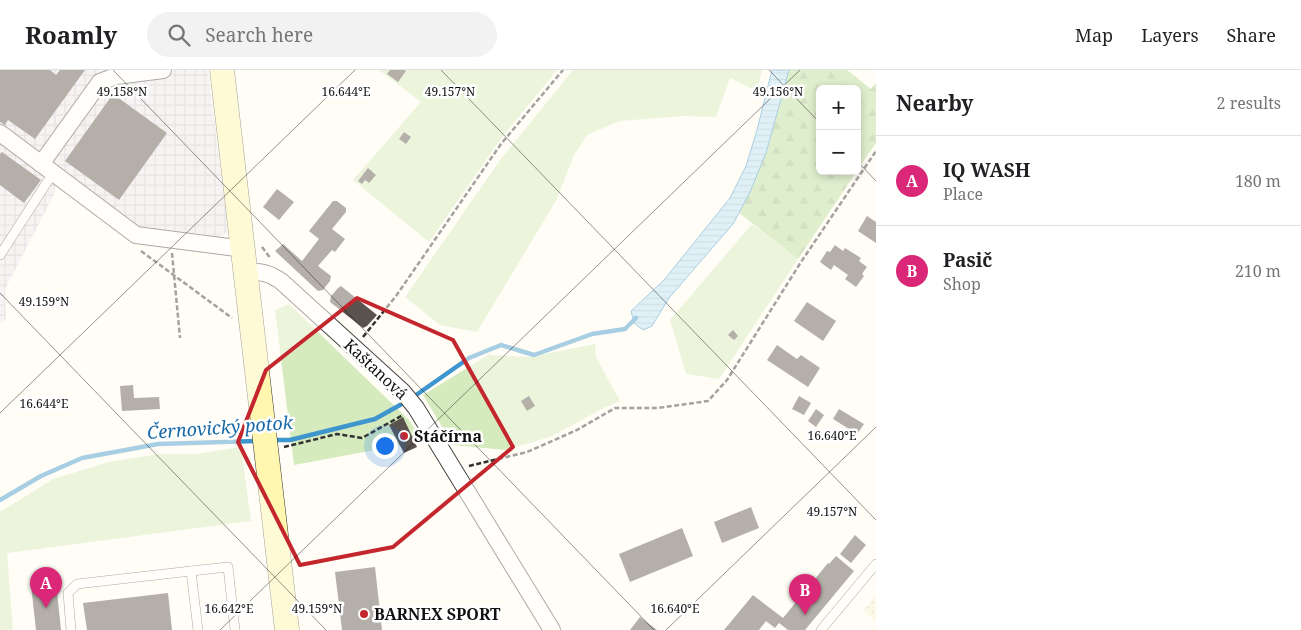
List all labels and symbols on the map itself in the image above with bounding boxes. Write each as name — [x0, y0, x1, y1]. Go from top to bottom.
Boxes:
text: 49.158°N — [97, 83, 147, 100]
text: 16.644°E — [322, 83, 370, 100]
text: 49.157°N — [425, 83, 475, 100]
text: 49.156°N — [753, 83, 803, 100]
text: 49.159°N — [19, 293, 69, 310]
street label: Kaštanová — [339, 334, 413, 404]
text: 16.644°E — [20, 395, 68, 412]
water label: Černovický potok — [146, 410, 294, 444]
place label: Stáčírna — [414, 425, 482, 447]
text: 16.640°E — [808, 427, 856, 444]
marker: Stáčírna — [398, 430, 410, 442]
your location — [372, 433, 398, 459]
text: 49.157°N — [807, 503, 857, 520]
pin: A — [30, 567, 62, 608]
pin: B — [789, 574, 821, 615]
text: 16.642°E — [205, 600, 253, 617]
text: 49.159°N — [292, 600, 342, 617]
text: 16.640°E — [651, 600, 699, 617]
place label: BARNEX SPORT — [374, 603, 501, 625]
marker: BARNEX SPORT — [358, 608, 370, 620]

